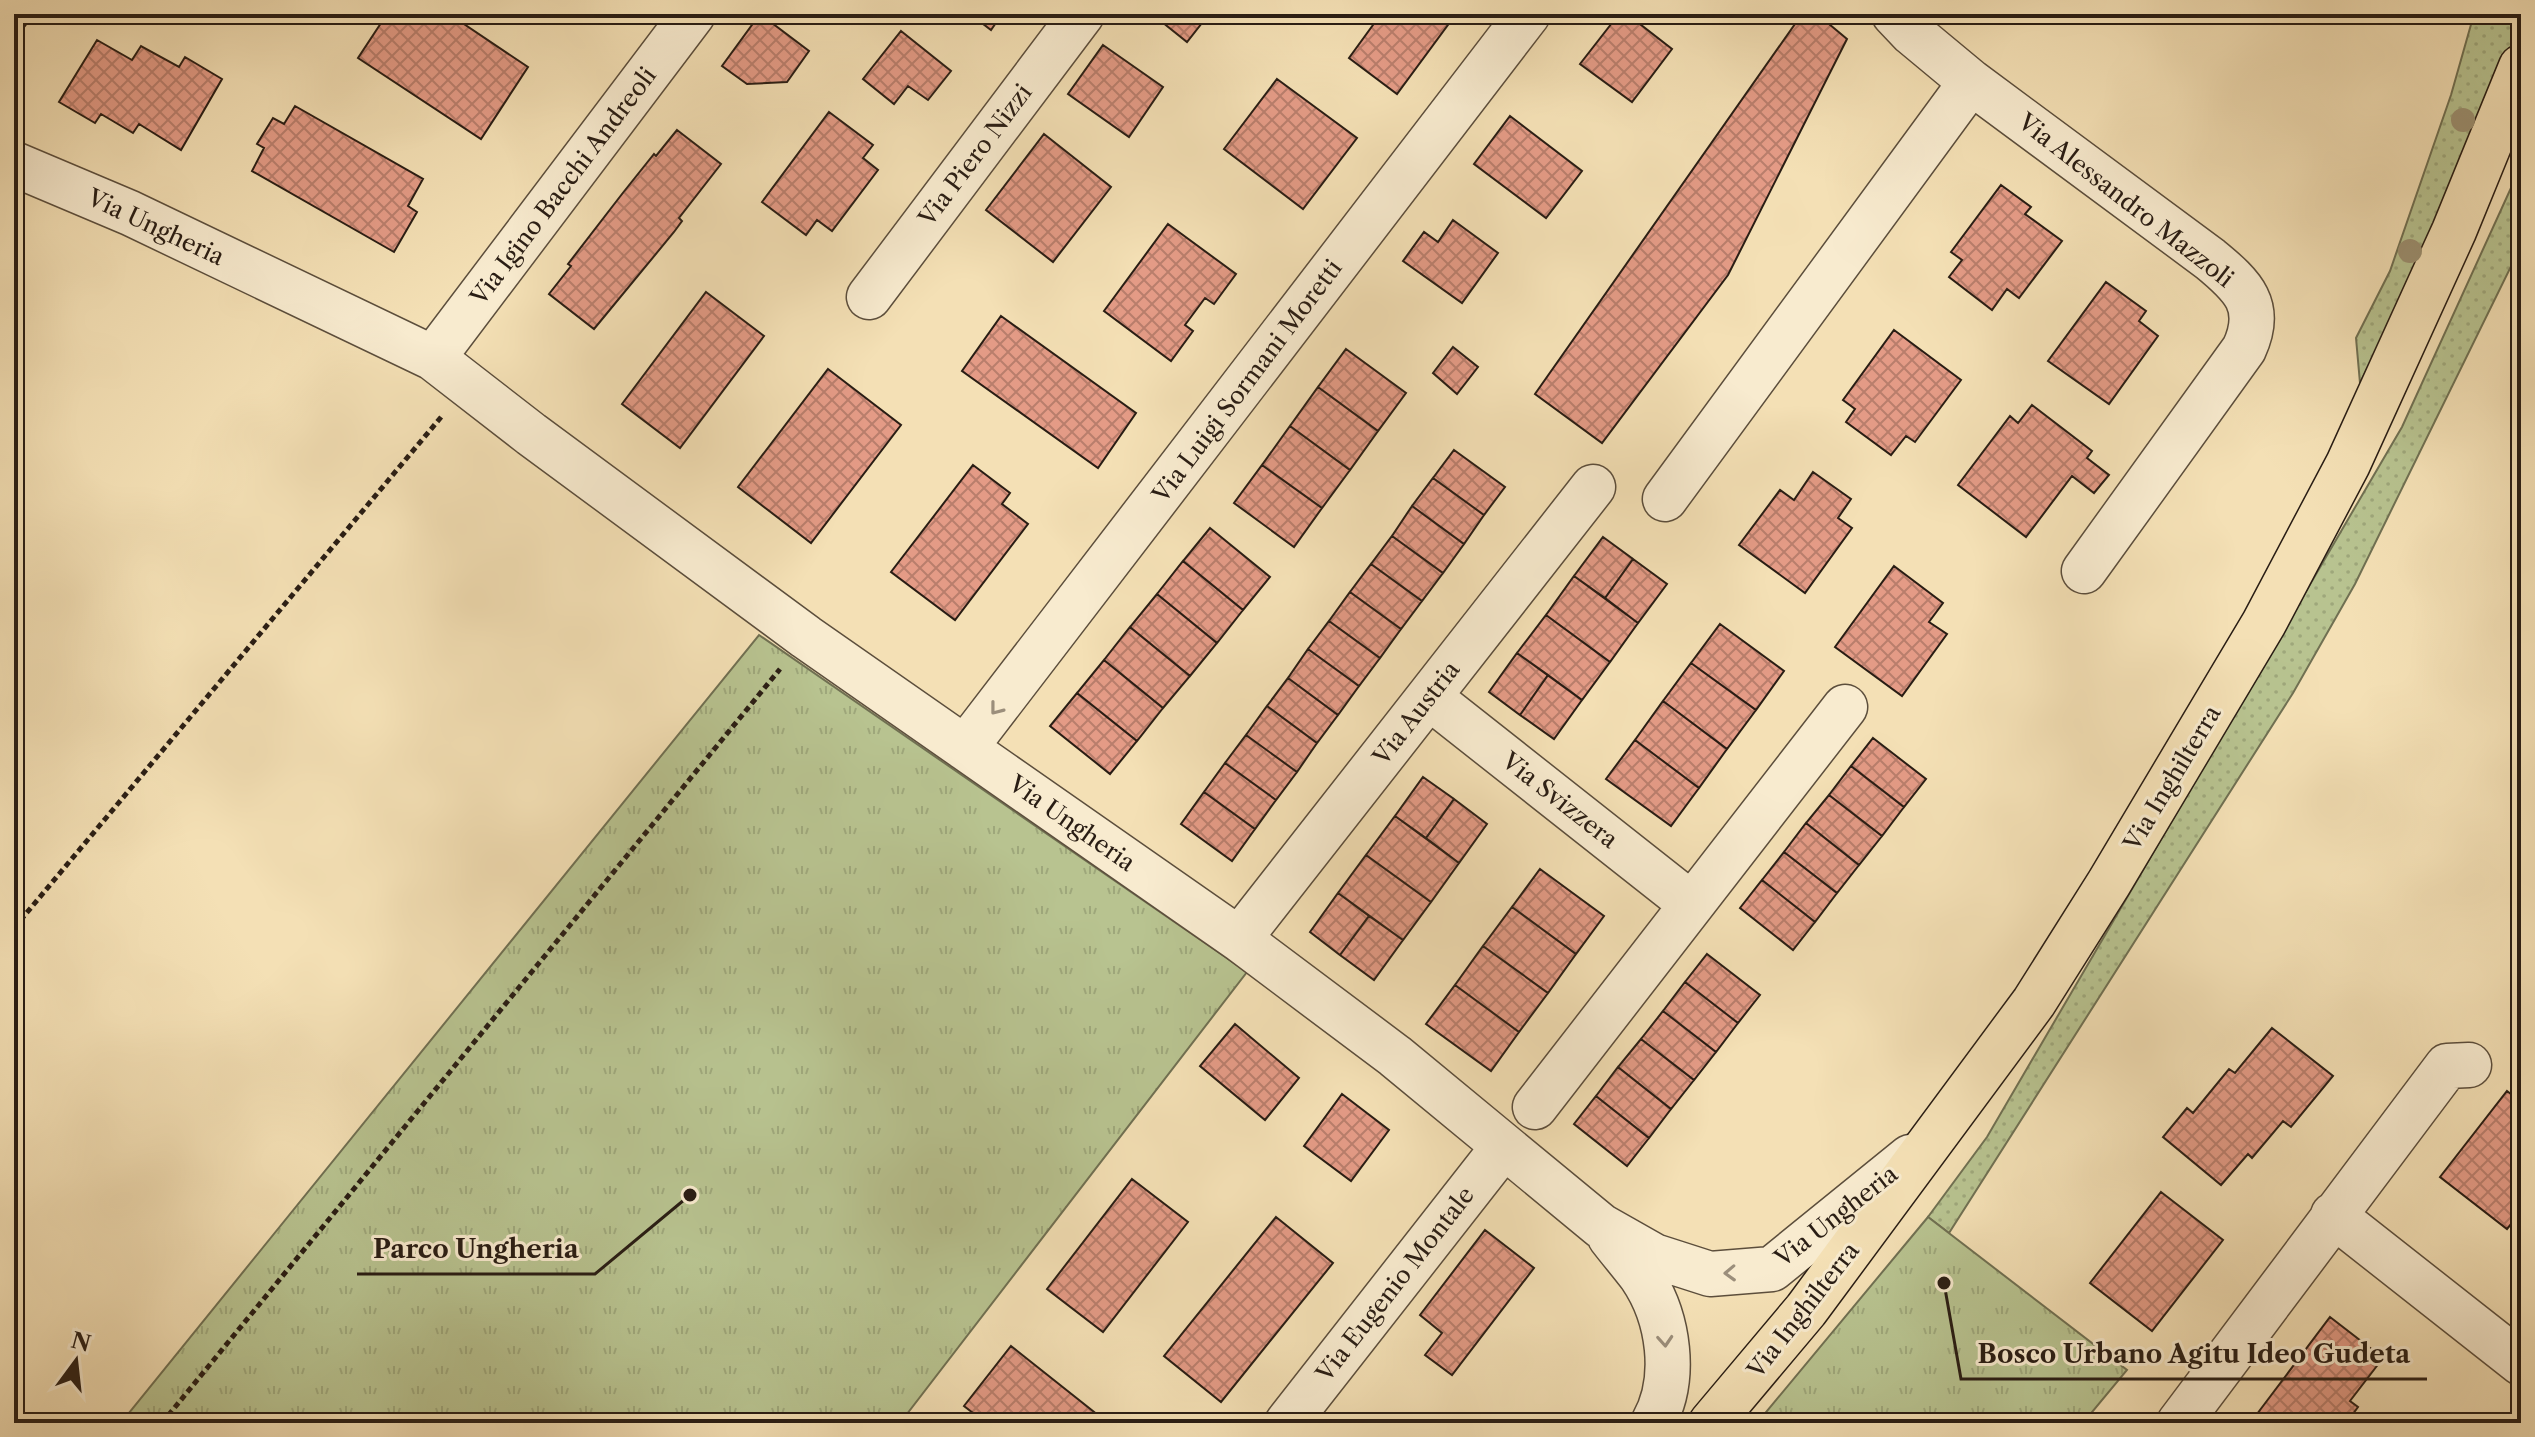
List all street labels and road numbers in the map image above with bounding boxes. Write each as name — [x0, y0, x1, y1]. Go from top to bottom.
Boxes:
street label: Via Igino Bacchi Andreoli — [463, 61, 662, 311]
street label: Via Piero Nizzi — [912, 78, 1038, 232]
street label: Via Alessandro Mazzoli — [2012, 106, 2240, 293]
street label: Via Ungheria — [82, 182, 229, 271]
street label: Via Luigi Sormani Moretti — [1146, 254, 1348, 509]
street label: Via Austria — [1366, 655, 1466, 771]
street label: Via Inghilterra — [2117, 700, 2227, 857]
street label: Via Svizzera — [1496, 745, 1624, 854]
street label: Via Ungheria — [1002, 768, 1141, 877]
street label: Via Ungheria — [1768, 1159, 1903, 1273]
street label: Via Eugenio Montale — [1309, 1181, 1480, 1388]
street label: Via Inghilterra — [1740, 1236, 1865, 1384]

